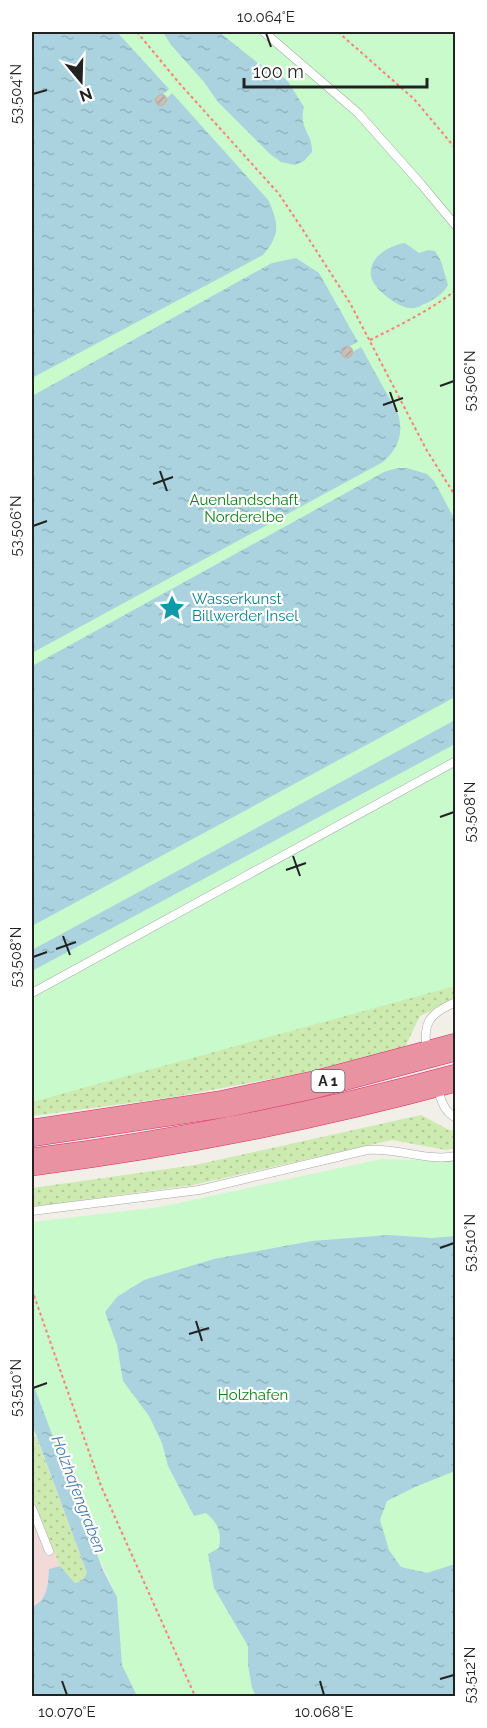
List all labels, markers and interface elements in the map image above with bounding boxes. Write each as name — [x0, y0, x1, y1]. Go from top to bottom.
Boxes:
text: 10.064°E — [237, 8, 295, 26]
north arrow — [51, 51, 111, 111]
scale bar — [244, 51, 427, 89]
text: 100 m — [253, 61, 304, 82]
text: 53.504°N — [7, 64, 25, 124]
text: N — [77, 84, 95, 106]
text: 53.506°N — [461, 351, 479, 412]
park label: Auenlandschaft Norderelbe — [189, 491, 299, 526]
text: 53.506°N — [7, 496, 25, 557]
place label: Wasserkunst Billwerder Insel — [192, 590, 299, 625]
place icon: Wasserkunst Billwerder Insel — [157, 593, 187, 623]
text: 53.508°N — [461, 782, 479, 842]
text: 53.508°N — [7, 927, 25, 987]
road number: A 1 — [312, 1070, 344, 1092]
text: 53.510°N — [461, 1214, 479, 1272]
text: 53.510°N — [7, 1359, 25, 1417]
park label: Holzhafen — [218, 1386, 288, 1404]
water label: Holzhafengraben — [47, 1433, 110, 1556]
text: 53.512°N — [461, 1647, 479, 1703]
text: 10.070°E — [38, 1703, 96, 1721]
text: 10.068°E — [295, 1703, 353, 1721]

